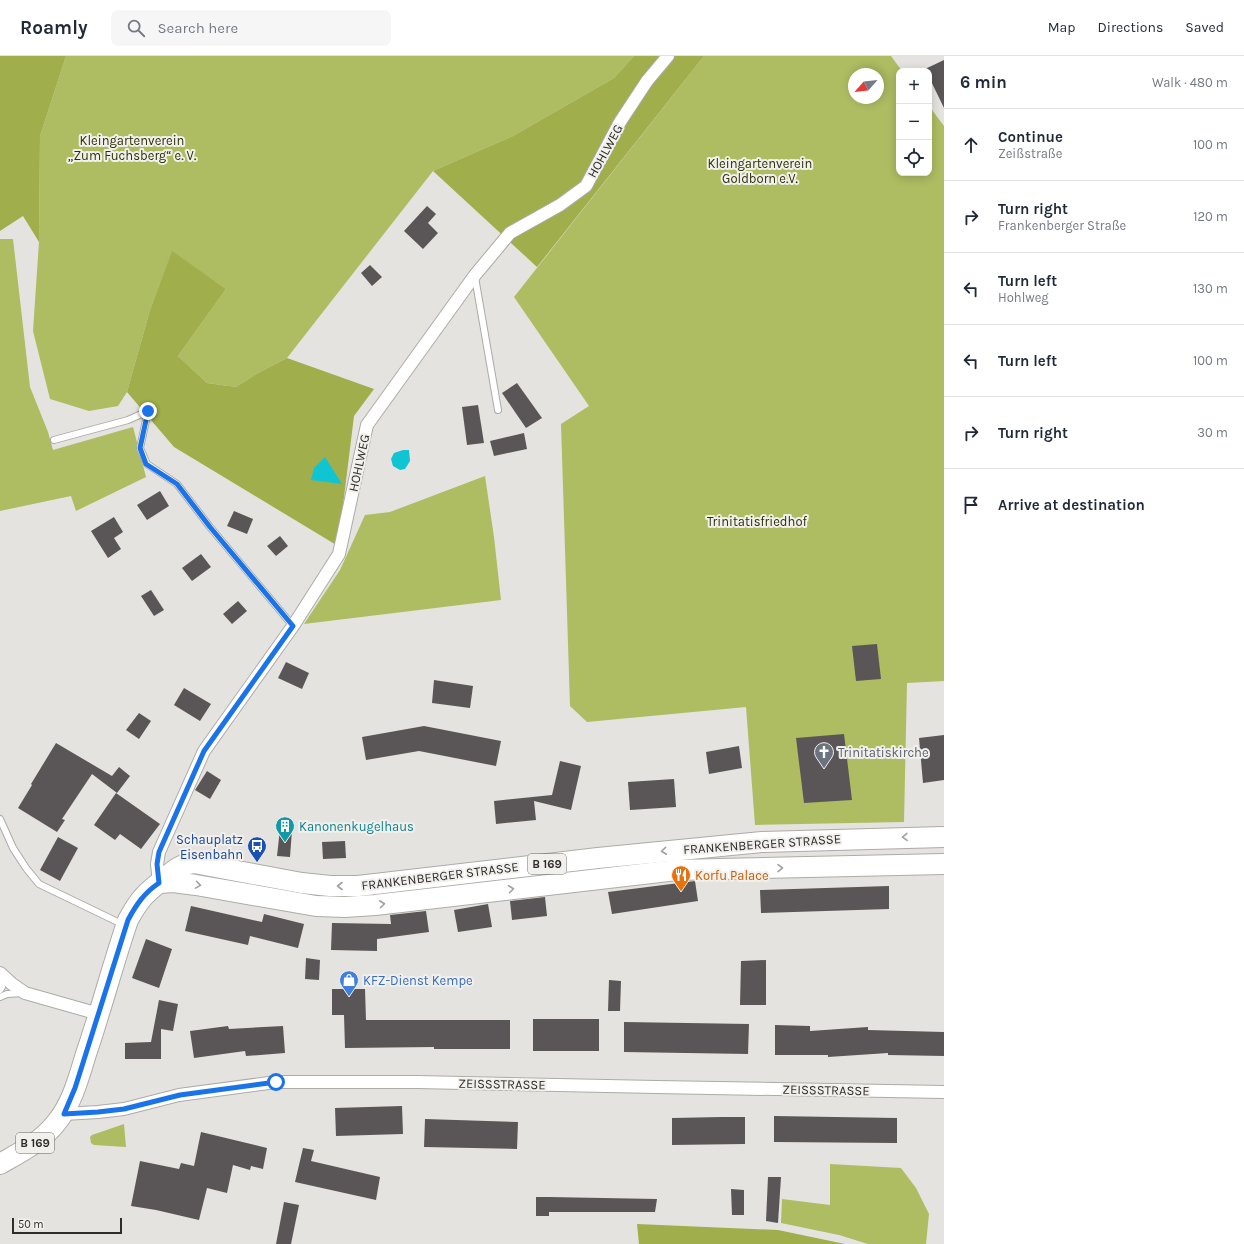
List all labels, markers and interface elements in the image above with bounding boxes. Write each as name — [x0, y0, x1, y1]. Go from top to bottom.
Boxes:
search box — [111, 10, 391, 46]
text: Roamly — [20, 17, 87, 39]
icon: search — [125, 17, 147, 39]
text: Search here — [157, 19, 238, 37]
text: Map — [1048, 19, 1076, 36]
text: Directions — [1098, 19, 1163, 36]
text: Saved — [1185, 19, 1224, 36]
north arrow — [848, 68, 884, 104]
map controls — [896, 68, 932, 176]
button: + — [896, 68, 932, 104]
text: 6 min — [960, 72, 1007, 92]
text: Walk · 480 m — [1152, 75, 1228, 90]
button: − — [896, 104, 932, 140]
street label: HOHLWEG — [584, 122, 626, 180]
text: Continue — [998, 128, 1063, 146]
park label: Kleingartenverein „Zum Fuchsberg“ e. V. — [68, 133, 196, 163]
icon: ahead — [960, 134, 982, 156]
text: 100 m — [1193, 137, 1228, 152]
button: locate — [896, 140, 932, 176]
text: Zeißstraße — [998, 146, 1062, 161]
park label: Kleingartenverein Goldborn e.V. — [708, 156, 812, 186]
text: Turn right — [998, 200, 1068, 218]
icon: right — [960, 206, 982, 228]
text: 120 m — [1193, 209, 1228, 224]
text: Frankenberger Straße — [998, 218, 1126, 233]
text: Turn left — [998, 272, 1057, 290]
icon: left — [960, 278, 982, 300]
text: 130 m — [1193, 281, 1228, 296]
text: Hohlweg — [998, 290, 1049, 305]
icon: left — [960, 350, 982, 372]
text: Turn left — [998, 352, 1057, 370]
text: 100 m — [1193, 353, 1228, 368]
route end — [139, 402, 157, 420]
icon: right — [960, 422, 982, 444]
text: Turn right — [998, 424, 1068, 442]
text: 30 m — [1197, 425, 1228, 440]
street label: HOHLWEG — [346, 433, 372, 493]
icon: arrive — [960, 494, 982, 516]
text: Arrive at destination — [998, 496, 1145, 514]
park label: Trinitatisfriedhof — [707, 514, 808, 529]
church icon: Trinitatiskirche — [813, 741, 835, 769]
place label: Trinitatiskirche — [838, 745, 929, 760]
building icon: Kanonenkugelhaus — [274, 815, 296, 843]
place label: Kanonenkugelhaus — [299, 819, 414, 834]
street label: FRANKENBERGER STRASSE — [683, 831, 841, 857]
place label: Schauplatz Eisenbahn — [176, 832, 243, 862]
one-way arrow — [902, 833, 908, 841]
bus stop icon: Schauplatz Eisenbahn — [246, 835, 268, 863]
one-way arrow — [661, 846, 667, 855]
road number: B 169 — [528, 854, 566, 874]
street label: FRANKENBERGER STRASSE — [361, 859, 519, 893]
restaurant icon: Korfu Palace — [670, 864, 692, 892]
one-way arrow — [777, 864, 783, 872]
place label: Korfu Palace — [695, 868, 769, 883]
one-way arrow — [195, 880, 201, 889]
one-way arrow — [337, 882, 343, 890]
one-way arrow — [508, 885, 514, 894]
one-way arrow — [379, 900, 385, 909]
shop icon: KFZ-Dienst Kempe — [338, 969, 360, 997]
place label: KFZ-Dienst Kempe — [363, 973, 473, 988]
route start — [267, 1073, 285, 1091]
street label: ZEISSSTRASSE — [458, 1076, 546, 1092]
street label: ZEISSSTRASSE — [782, 1082, 870, 1098]
road number: B 169 — [16, 1133, 54, 1153]
scale bar — [12, 1216, 122, 1235]
text: 50 m — [18, 1218, 44, 1231]

